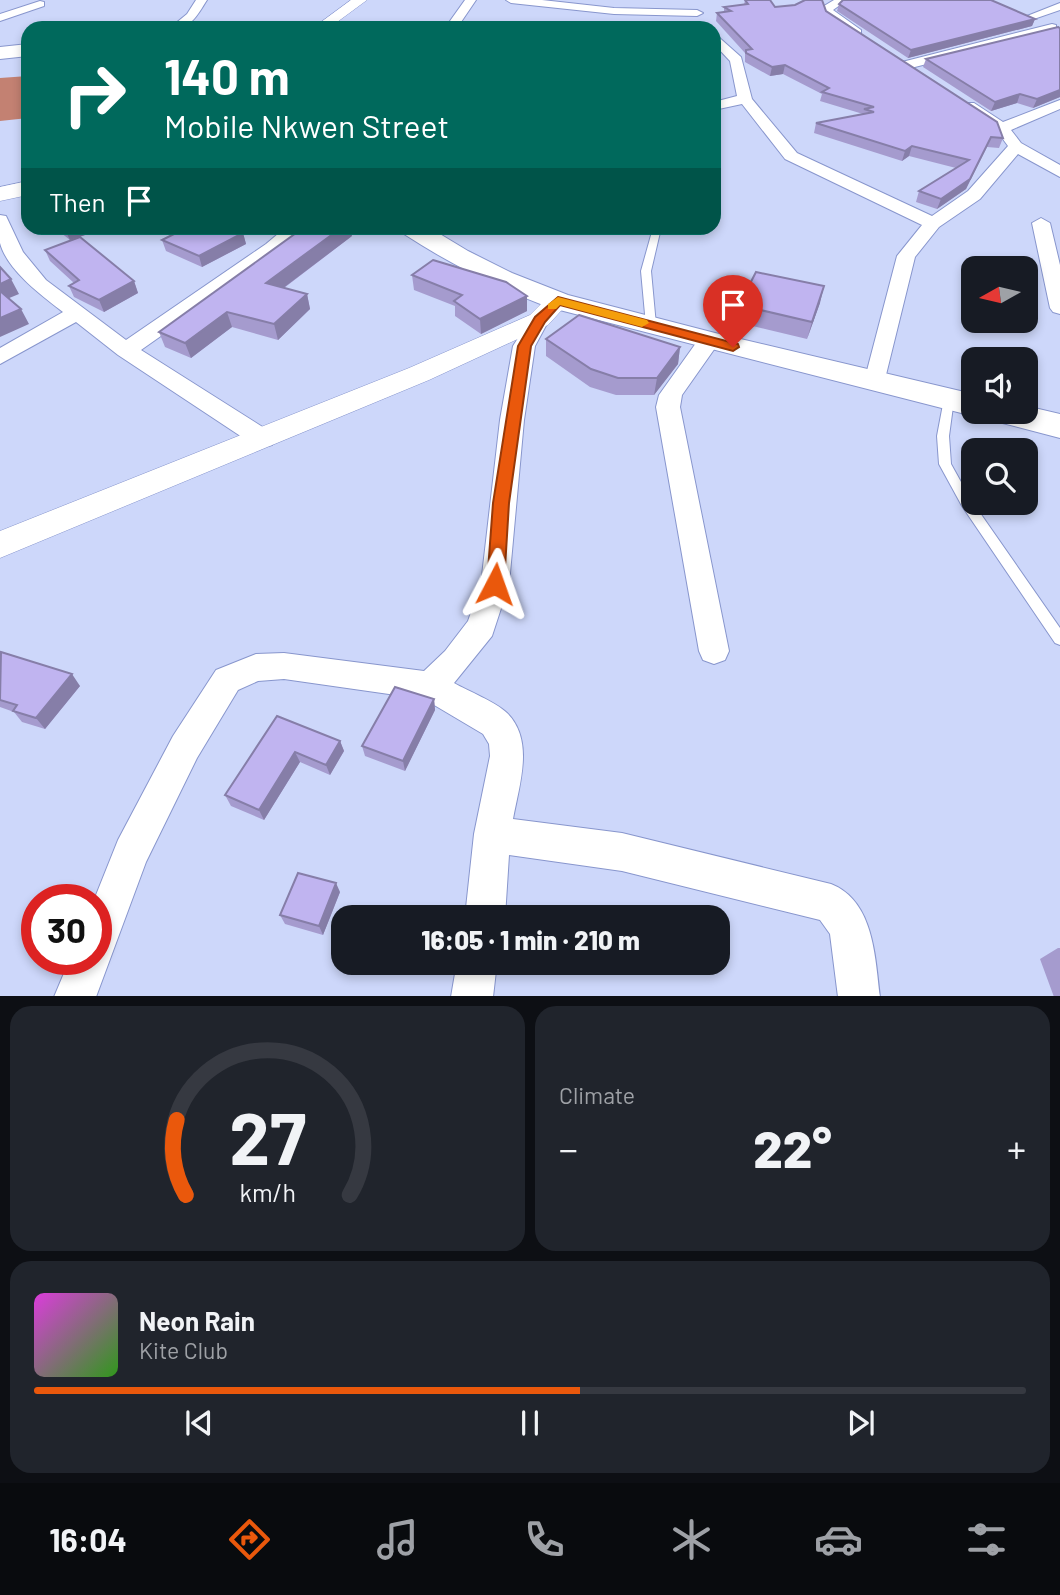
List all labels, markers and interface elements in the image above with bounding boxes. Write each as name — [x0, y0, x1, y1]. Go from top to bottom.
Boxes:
text: 140 m — [164, 46, 290, 105]
icon: right — [49, 49, 140, 140]
text: Mobile Nkwen Street — [164, 106, 449, 144]
icon: arrive — [120, 182, 158, 220]
text: Then — [49, 186, 106, 217]
north arrow — [961, 256, 1038, 332]
map controls — [961, 256, 1038, 515]
pin — [703, 275, 763, 347]
icon: arrive — [714, 286, 752, 324]
button: sound — [961, 347, 1038, 424]
button: search — [961, 438, 1038, 515]
position arrow — [458, 547, 532, 621]
speed limit sign: 30 — [21, 884, 112, 975]
text: 16:05 · 1 min · 210 m — [421, 924, 640, 955]
text: Climate — [559, 1081, 635, 1109]
text: 27 — [229, 1092, 306, 1180]
text: 22° — [753, 1116, 832, 1178]
text: − — [559, 1125, 578, 1171]
text: + — [1007, 1125, 1026, 1171]
text: km/h — [239, 1176, 296, 1206]
text: Neon Rain — [139, 1305, 255, 1336]
text: Kite Club — [139, 1336, 228, 1364]
icon: previous — [180, 1404, 218, 1442]
icon: pause — [511, 1404, 549, 1442]
icon: next — [842, 1404, 880, 1442]
icon: directions — [225, 1515, 274, 1564]
icon: music — [373, 1515, 422, 1564]
icon: phone — [520, 1515, 569, 1564]
icon: climate — [667, 1515, 716, 1564]
icon: car — [814, 1515, 863, 1564]
icon: filters — [962, 1515, 1011, 1564]
text: 16:04 — [49, 1520, 127, 1558]

